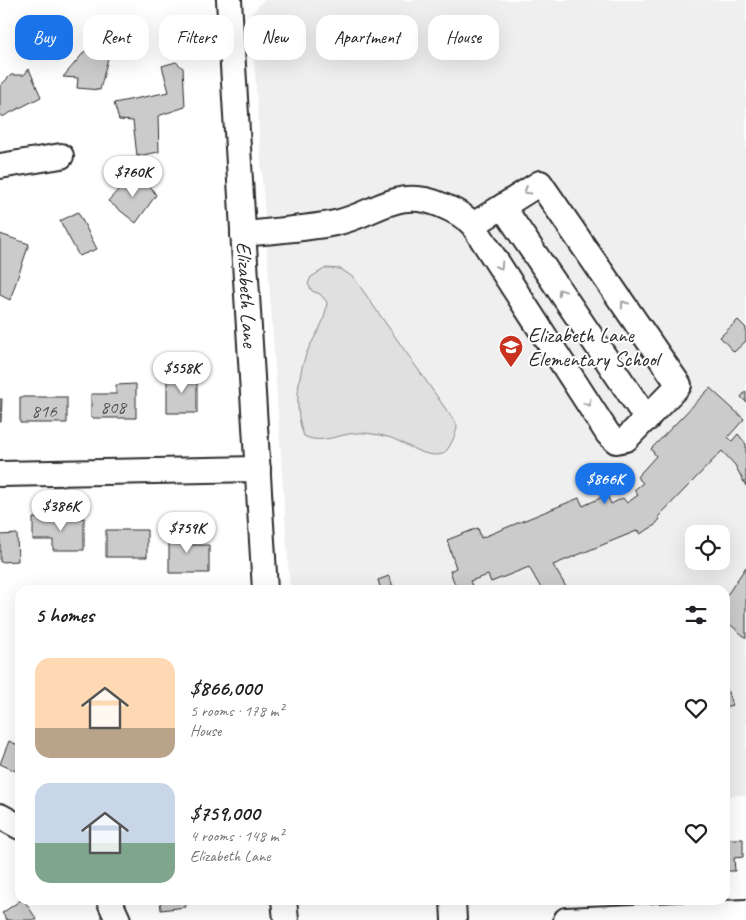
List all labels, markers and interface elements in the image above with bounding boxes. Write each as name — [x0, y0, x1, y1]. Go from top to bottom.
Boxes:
chip: Buy — [15, 15, 73, 60]
chip: Rent — [83, 15, 149, 60]
chip: Filters — [159, 15, 234, 60]
chip: New — [244, 15, 306, 60]
chip: Apartment — [316, 15, 418, 60]
chip: House — [428, 15, 499, 60]
pin: $760K — [98, 156, 168, 198]
text: $760K — [114, 162, 152, 182]
one-way arrow — [524, 185, 533, 195]
street label: Elizabeth Lane — [231, 241, 263, 349]
one-way arrow — [493, 261, 503, 270]
one-way arrow — [558, 288, 567, 298]
one-way arrow — [621, 300, 630, 310]
place label: Elizabeth Lane Elementary School — [528, 322, 663, 372]
school or university icon: Elizabeth Lane Elementary School — [498, 334, 524, 368]
pin: $558K — [147, 352, 217, 394]
text: $558K — [164, 358, 200, 378]
house number: 808 — [100, 395, 128, 419]
one-way arrow — [581, 397, 591, 406]
house number: 816 — [31, 399, 58, 423]
pin: $866K — [570, 462, 640, 505]
text: $866K — [586, 469, 624, 489]
pin: $386K — [26, 490, 96, 532]
text: $386K — [42, 496, 80, 516]
pin: $759K — [152, 512, 222, 554]
text: $759K — [169, 518, 205, 538]
map controls — [685, 525, 730, 570]
button: locate — [685, 525, 730, 570]
icon: filters — [682, 601, 710, 629]
text: 5 homes — [35, 602, 94, 628]
text: $866,000 — [190, 675, 261, 701]
icon: home — [75, 678, 135, 738]
icon: heart — [682, 694, 710, 722]
text: 5 rooms · 178 m² — [190, 701, 284, 721]
text: House — [190, 721, 221, 741]
text: $759,000 — [190, 800, 260, 826]
icon: home — [75, 803, 135, 863]
icon: heart — [682, 819, 710, 847]
text: 4 rooms · 148 m² — [190, 826, 284, 846]
text: Elizabeth Lane — [190, 846, 270, 866]

